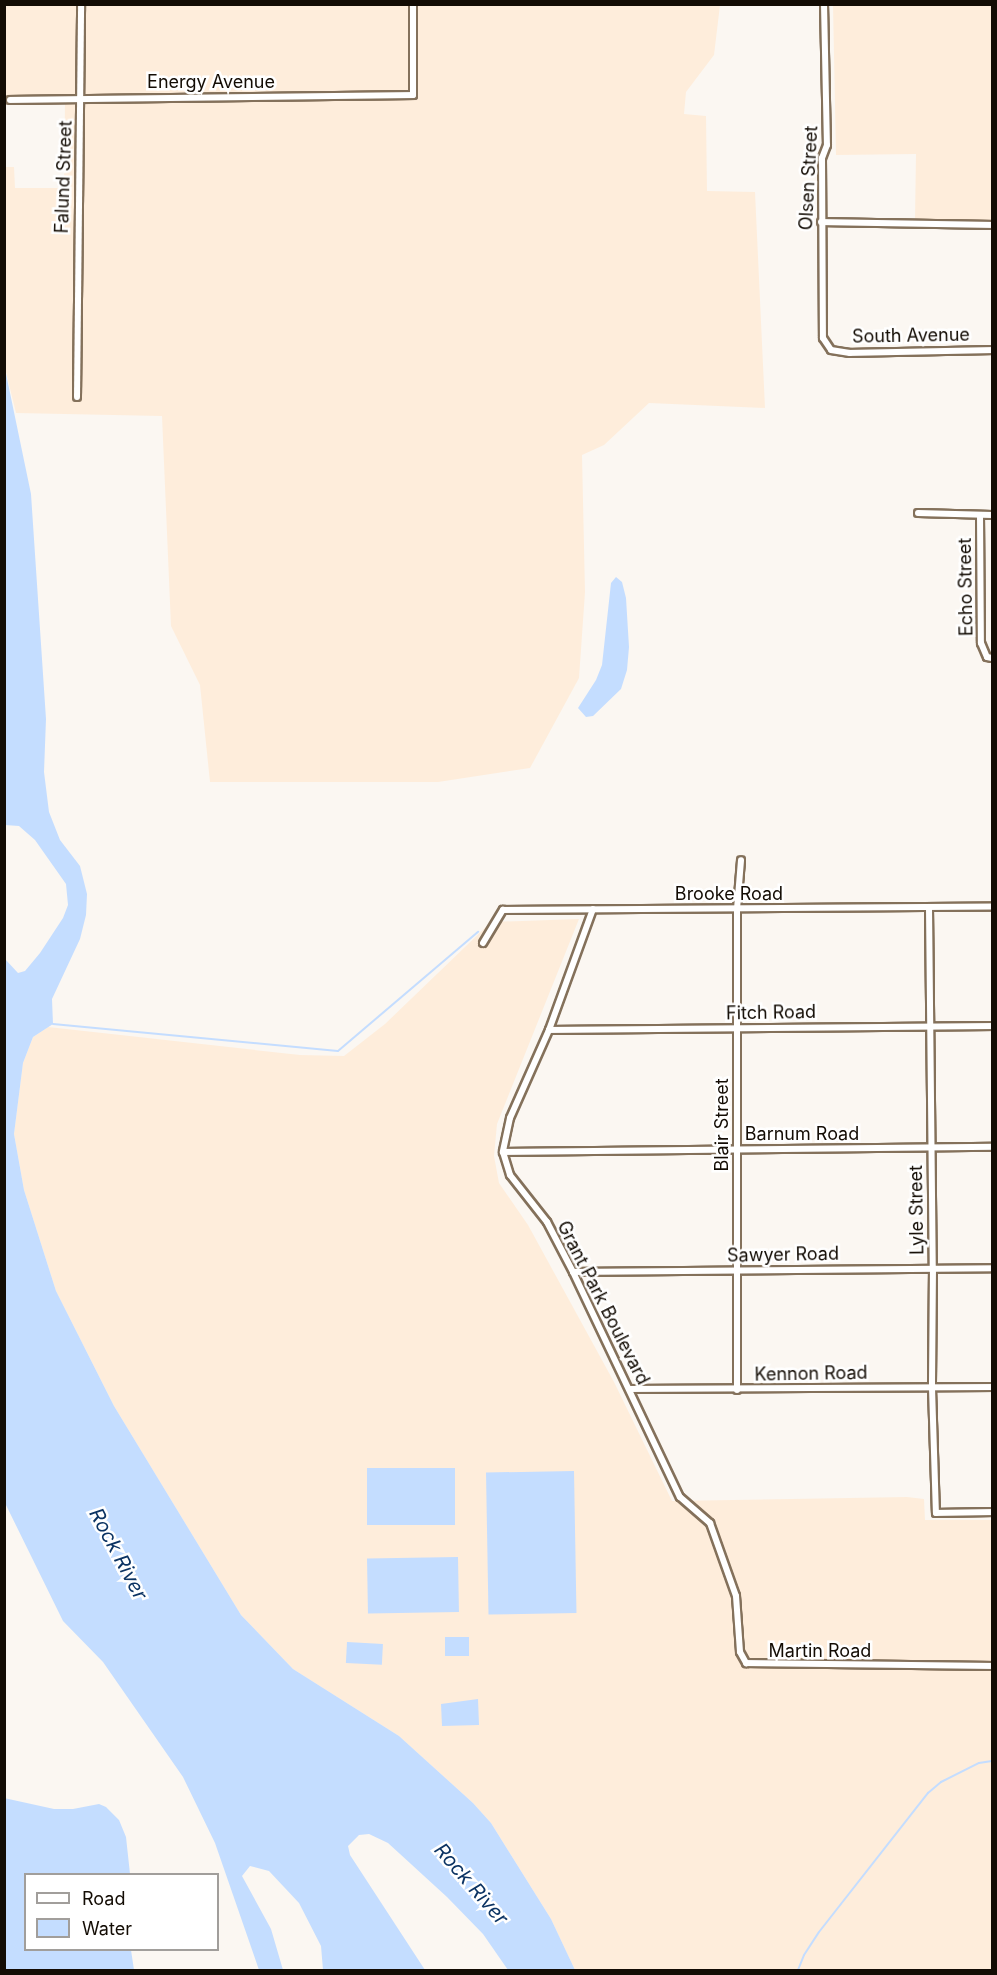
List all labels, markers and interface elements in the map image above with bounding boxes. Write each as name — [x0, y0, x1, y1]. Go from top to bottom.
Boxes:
street label: Energy Avenue — [147, 71, 275, 93]
street label: Falund Street — [51, 120, 77, 234]
street label: Olsen Street — [795, 125, 823, 231]
street label: South Avenue — [852, 324, 970, 348]
street label: Echo Street — [954, 538, 978, 636]
street label: Brooke Road — [675, 883, 783, 905]
street label: Fitch Road — [726, 1001, 816, 1025]
street label: Blair Street — [711, 1078, 733, 1172]
street label: Barnum Road — [745, 1123, 859, 1145]
street label: Lyle Street — [905, 1165, 929, 1255]
street label: Grant Park Boulevard — [552, 1218, 654, 1388]
street label: Sawyer Road — [727, 1243, 839, 1267]
street label: Kennon Road — [754, 1362, 868, 1386]
water label: Rock River — [84, 1504, 152, 1604]
street label: Martin Road — [769, 1640, 871, 1662]
water label: Rock River — [429, 1838, 513, 1930]
legend — [24, 1873, 219, 1951]
text: Road — [82, 1888, 125, 1909]
text: Water — [82, 1918, 132, 1939]

